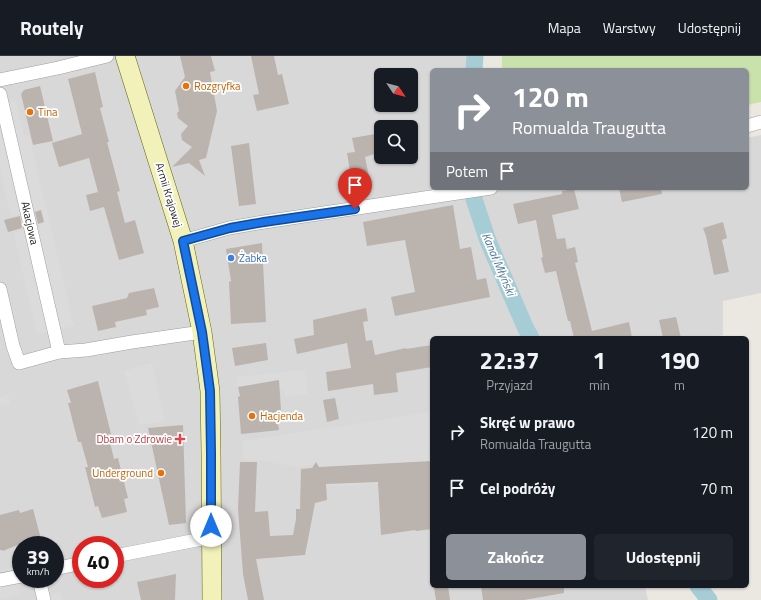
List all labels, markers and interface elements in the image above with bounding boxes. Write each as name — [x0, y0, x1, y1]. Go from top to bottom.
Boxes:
text: Routely — [20, 13, 83, 42]
text: Mapa — [548, 17, 581, 38]
text: Warstwy — [603, 17, 656, 38]
text: Udostępnij — [678, 17, 741, 38]
north arrow — [374, 68, 418, 112]
map controls — [374, 68, 418, 164]
text: 120 m — [512, 75, 589, 118]
place label: Rozgryfka — [194, 78, 241, 94]
marker: Rozgryfka — [181, 81, 191, 91]
icon: right — [446, 84, 498, 136]
place label: Tina — [38, 104, 58, 120]
marker: Tina — [25, 107, 35, 117]
text: Romualda Traugutta — [512, 114, 666, 141]
button: search — [374, 120, 418, 164]
text: Potem — [446, 160, 488, 183]
icon: arrive — [496, 160, 518, 182]
street label: Armii Krajowej — [152, 161, 186, 229]
pin — [338, 168, 372, 209]
icon: arrive — [344, 174, 366, 196]
street label: Akacjowa — [17, 200, 43, 247]
water label: Kanał Młyński — [477, 230, 521, 300]
place label: Żabka — [239, 250, 267, 266]
marker: Żabka — [226, 253, 236, 263]
text: 22:37 — [480, 342, 539, 378]
text: 1 — [593, 342, 606, 378]
text: 190 — [659, 342, 699, 378]
text: Przyjazd — [486, 375, 533, 395]
text: min — [589, 375, 610, 395]
text: m — [674, 375, 685, 395]
place label: Hacjenda — [260, 408, 303, 424]
marker: Hacjenda — [247, 411, 257, 421]
text: Skręć w prawo — [480, 411, 575, 434]
icon: right — [446, 421, 468, 443]
text: 120 m — [692, 421, 733, 444]
place label: Dbam o Zdrowie — [96, 431, 172, 447]
marker: Dbam o Zdrowie — [175, 434, 185, 444]
text: Romualda Traugutta — [480, 434, 591, 454]
place label: Underground — [92, 465, 153, 481]
marker: Underground — [156, 468, 166, 478]
icon: arrive — [446, 477, 468, 499]
text: Cel podróży — [480, 477, 555, 500]
text: 70 m — [700, 477, 733, 500]
position arrow — [190, 505, 232, 547]
button: Zakończ — [446, 534, 586, 580]
button: Udostępnij — [594, 534, 733, 580]
speed limit sign: 40 — [72, 536, 124, 588]
text: 39 — [27, 541, 49, 572]
text: km/h — [27, 564, 49, 579]

